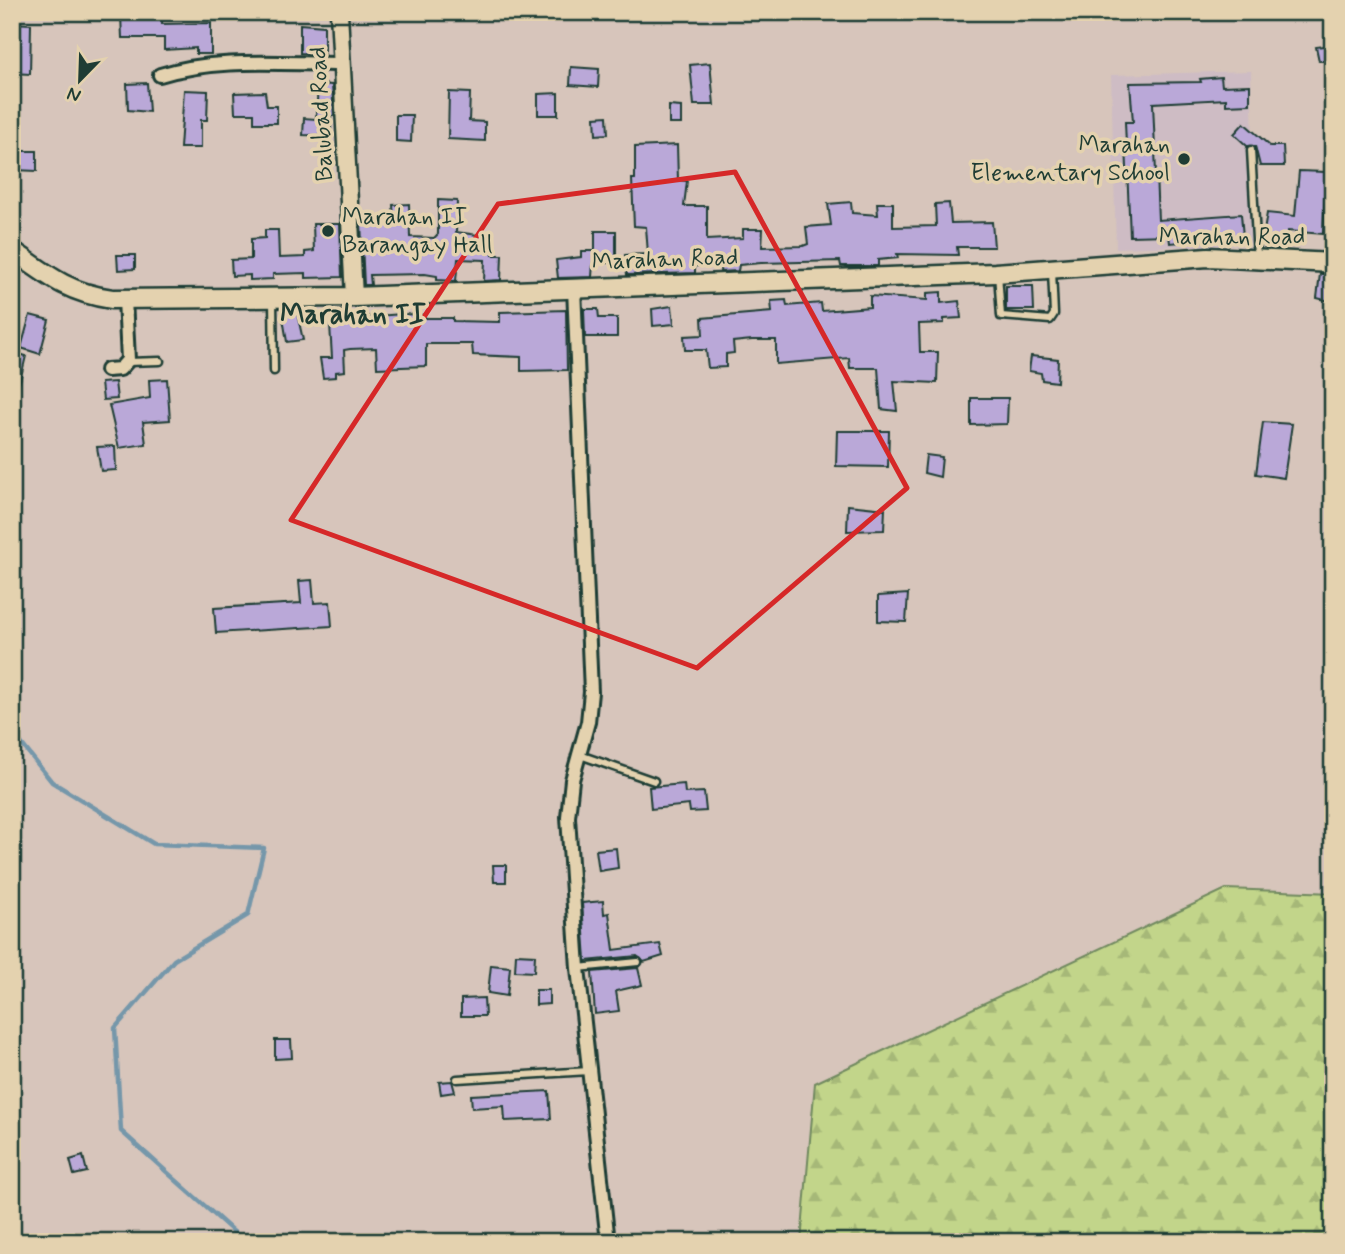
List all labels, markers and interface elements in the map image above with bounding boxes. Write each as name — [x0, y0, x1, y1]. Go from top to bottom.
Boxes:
north arrow — [46, 46, 116, 116]
street label: Balubad Road — [303, 46, 341, 182]
text: N — [63, 80, 85, 108]
place label: Marahan Elementary School — [971, 130, 1170, 189]
marker: Marahan Elementary School — [1176, 151, 1192, 167]
place label: Marahan II Barangay Hall — [342, 202, 493, 261]
street label: Marahan Road — [1159, 222, 1305, 253]
marker: Marahan II Barangay Hall — [320, 223, 336, 239]
street label: Marahan Road — [591, 242, 739, 278]
district label: Marahan II — [280, 297, 427, 334]

